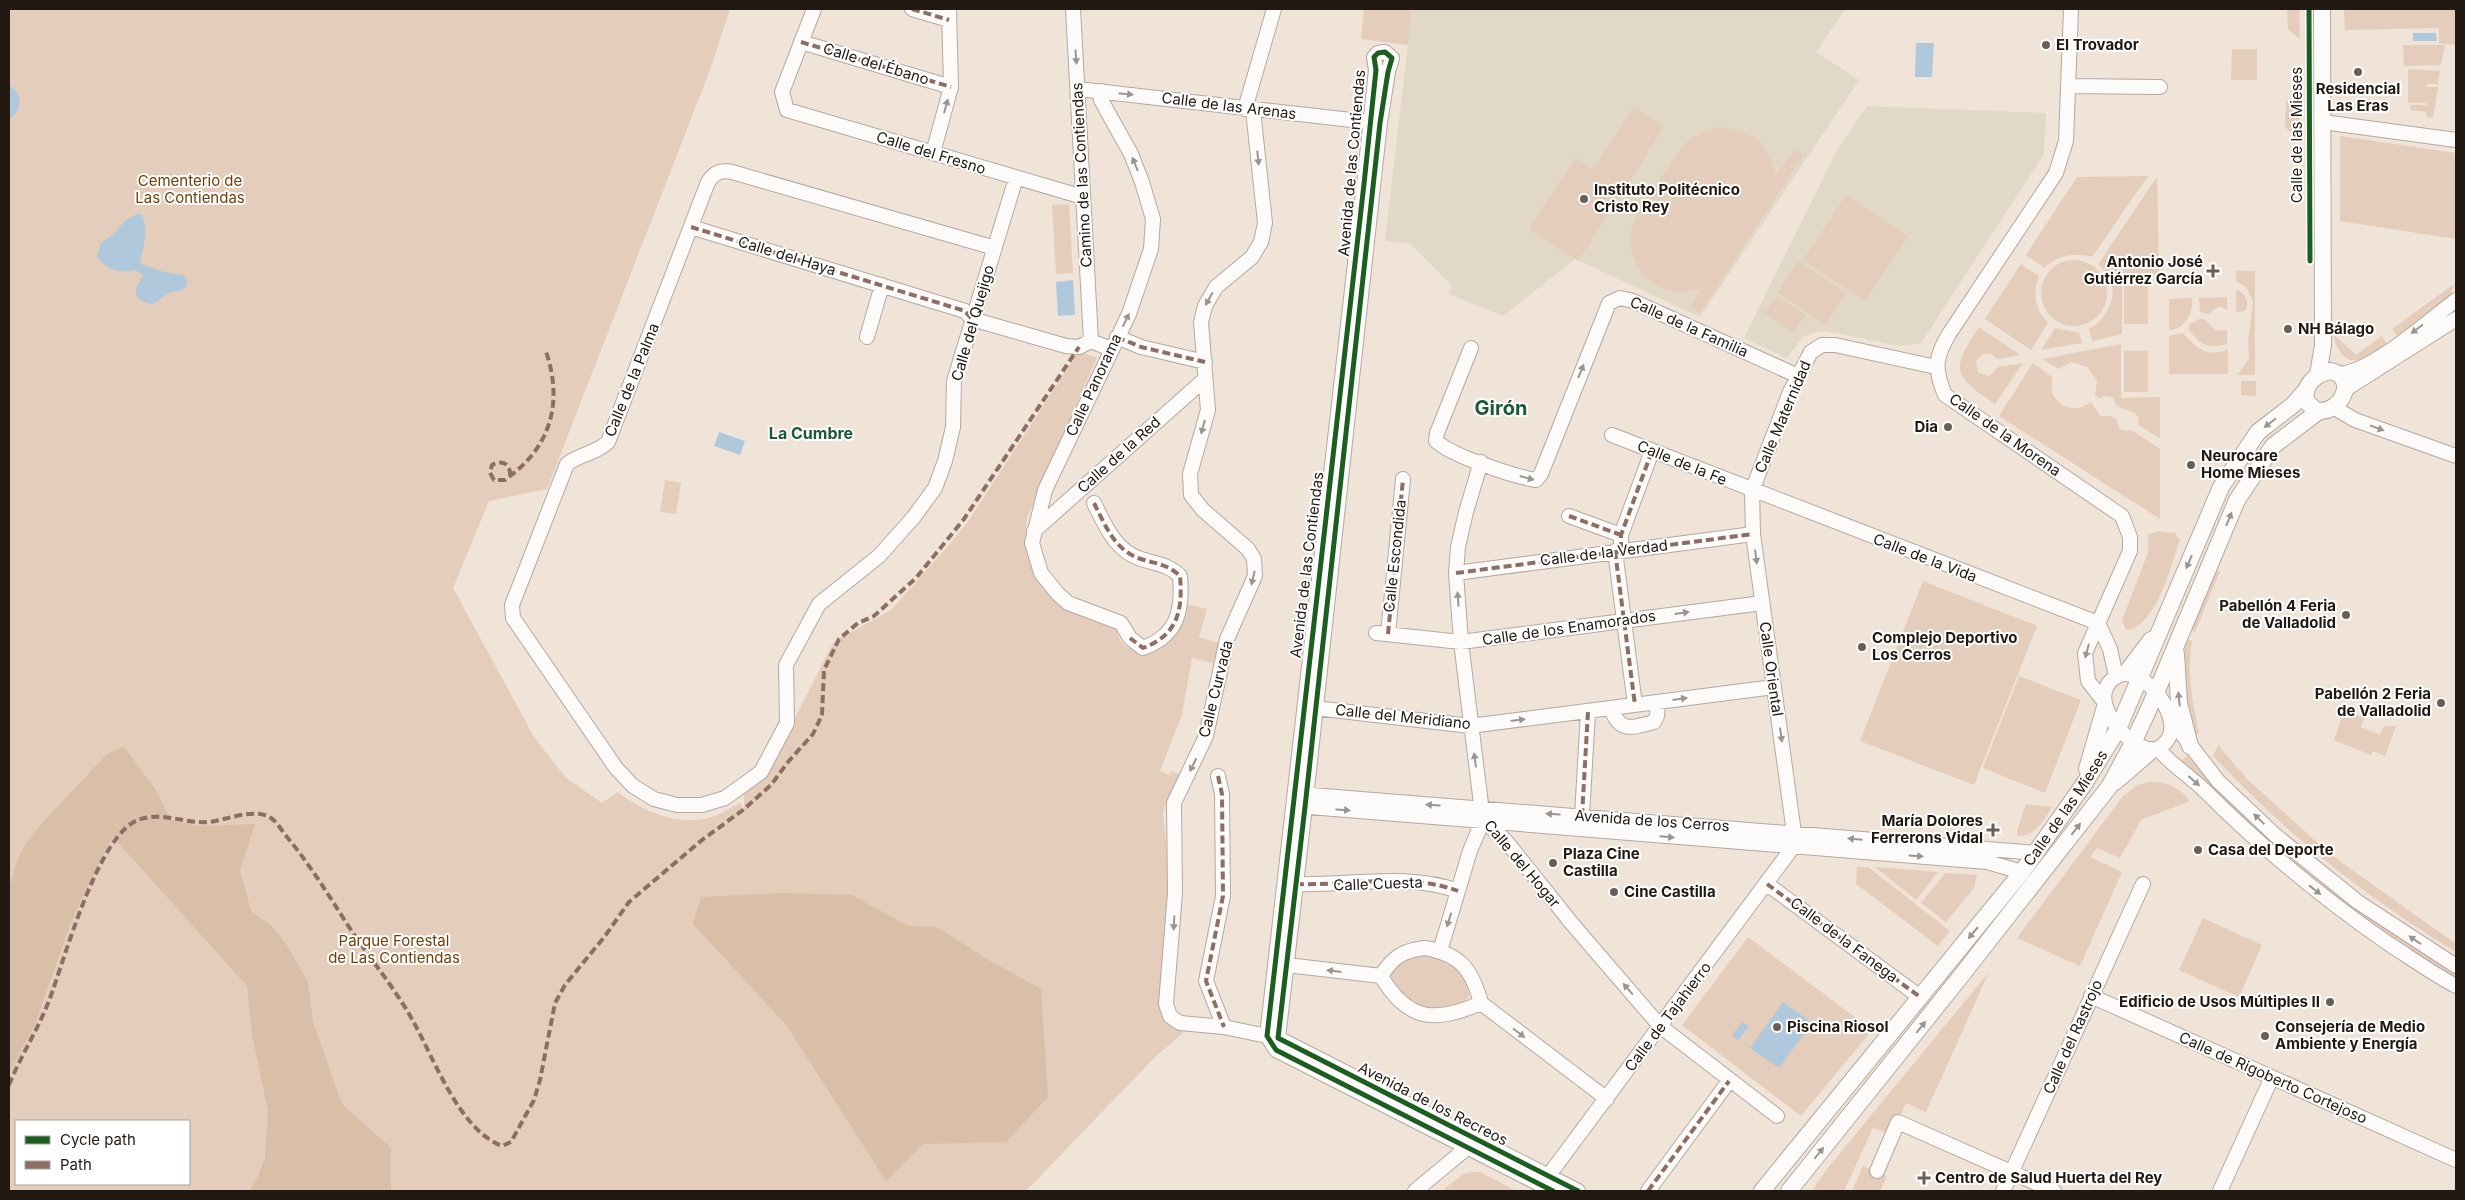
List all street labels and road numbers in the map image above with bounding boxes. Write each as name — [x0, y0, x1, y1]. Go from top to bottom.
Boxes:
street label: Calle del Ébano — [821, 38, 932, 89]
street label: Calle de las Mieses — [2287, 67, 2306, 203]
street label: Avenida de las Contiendas — [1334, 69, 1369, 257]
street label: Camino de las Contiendas — [1067, 82, 1096, 268]
street label: Calle de las Arenas — [1161, 88, 1298, 123]
street label: Calle del Fresno — [874, 127, 988, 178]
street label: Calle del Haya — [736, 232, 838, 279]
street label: Calle del Quejigo — [947, 263, 998, 383]
street label: Calle de la Familia — [1627, 292, 1751, 361]
street label: Calle de la Palma — [600, 320, 663, 440]
street label: Calle Panorama — [1061, 330, 1126, 439]
street label: Calle Maternidad — [1750, 358, 1815, 476]
street label: Calle de la Morena — [1946, 389, 2065, 480]
street label: Calle de la Red — [1073, 412, 1164, 497]
street label: Calle de la Fe — [1635, 436, 1730, 489]
street label: Avenida de las Contiendas — [1286, 471, 1327, 659]
street label: Calle Escondida — [1379, 499, 1410, 613]
street label: Calle de la Vida — [1871, 529, 1980, 586]
street label: Calle de la Verdad — [1539, 535, 1669, 570]
street label: Calle de los Enamorados — [1481, 606, 1657, 649]
street label: Calle Oriental — [1755, 620, 1788, 717]
street label: Calle Curvada — [1194, 638, 1237, 740]
street label: Calle del Meridiano — [1334, 700, 1472, 733]
street label: Calle de las Mieses — [2019, 746, 2112, 870]
street label: Avenida de los Cerros — [1574, 806, 1730, 835]
street label: Calle del Hogar — [1480, 816, 1565, 912]
street label: Calle Cuesta — [1333, 872, 1423, 895]
street label: Calle de la Fanega — [1787, 893, 1902, 986]
street label: Calle de Tajahierro — [1620, 958, 1715, 1075]
street label: Calle del Rastrojo — [2039, 977, 2106, 1097]
street label: Calle de Rigoberto Cortejoso — [2176, 1027, 2370, 1128]
street label: Avenida de los Recreos — [1355, 1058, 1511, 1150]

